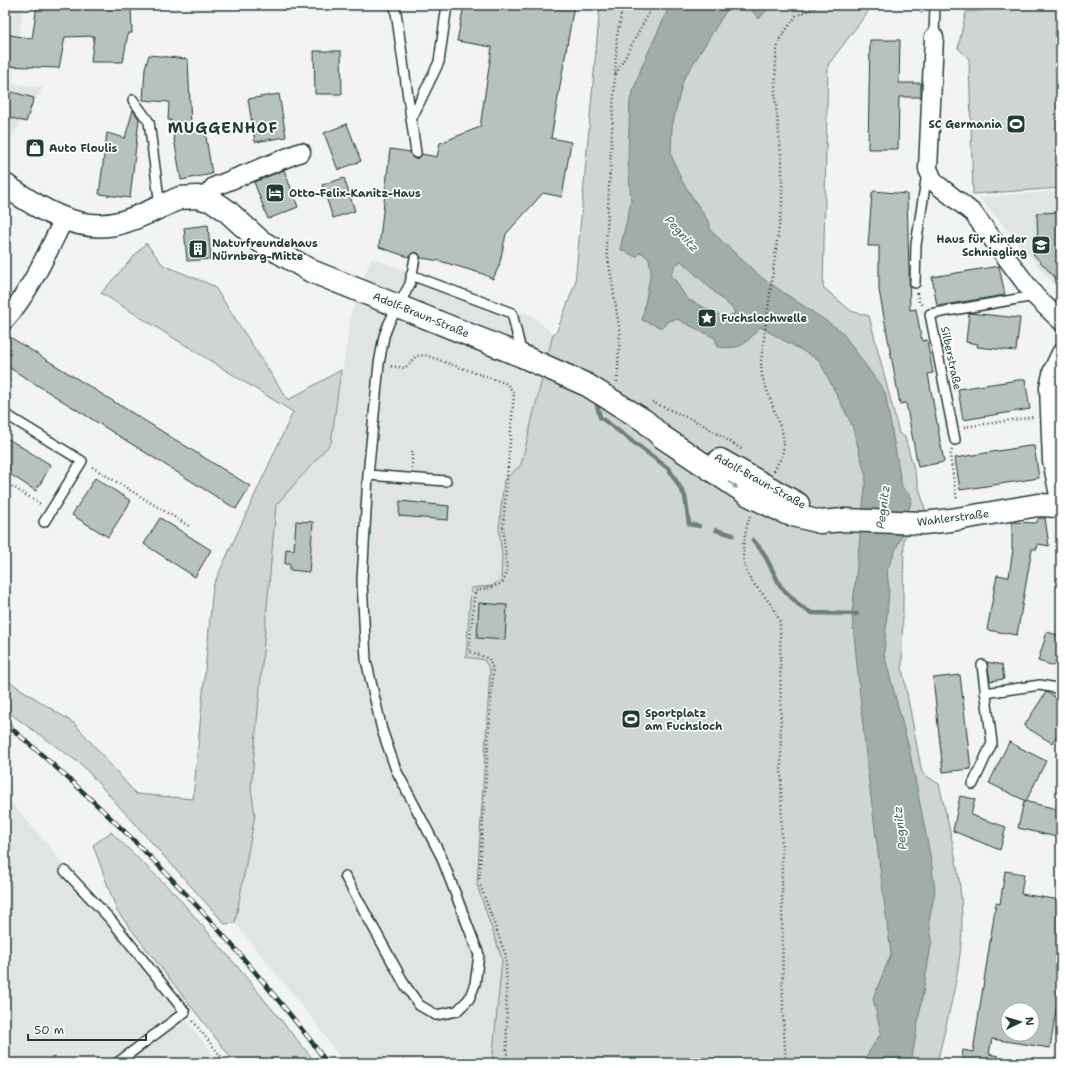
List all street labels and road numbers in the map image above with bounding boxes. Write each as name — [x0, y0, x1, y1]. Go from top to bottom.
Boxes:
street label: Adolf-Braun-Straße — [371, 289, 471, 341]
street label: Silberstraße — [937, 325, 965, 391]
street label: Adolf-Braun-Straße — [711, 450, 809, 512]
street label: Wahlerstraße — [916, 506, 990, 530]

